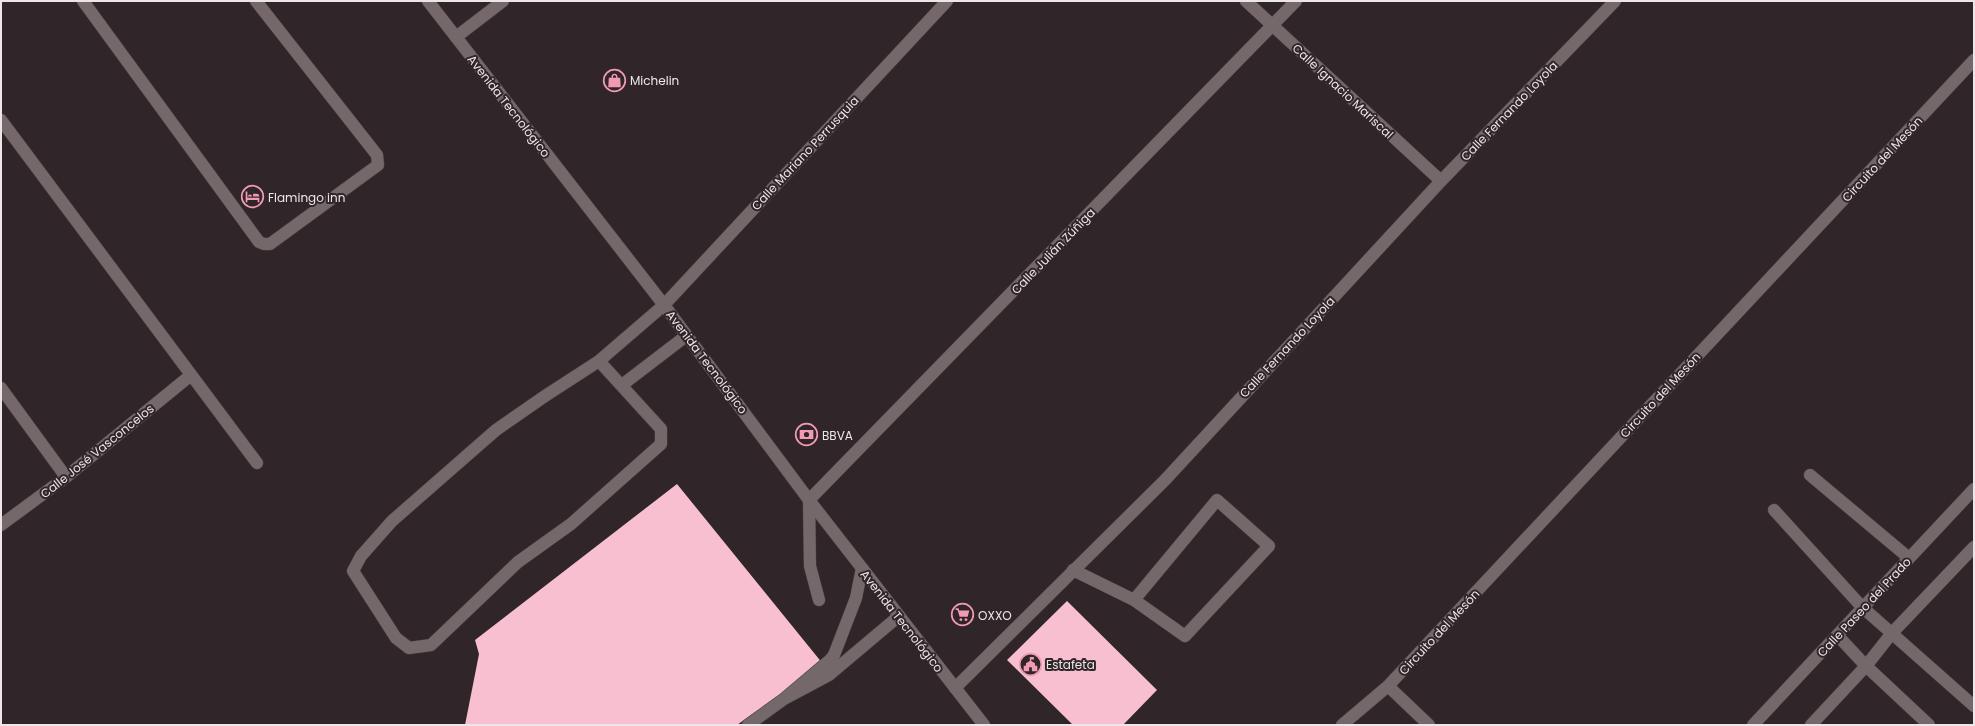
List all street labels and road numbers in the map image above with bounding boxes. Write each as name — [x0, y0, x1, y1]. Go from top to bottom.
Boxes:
street label: Calle Ignacio Mariscal — [1289, 40, 1397, 142]
street label: Avenida Tecnológico — [464, 51, 555, 161]
street label: Calle Fernando Loyola — [1457, 57, 1561, 165]
street label: Calle Mariano Perrusquia — [747, 92, 863, 214]
street label: Circuito del Mesón — [1838, 113, 1926, 205]
street label: Calle Julián Zúñiga — [1007, 204, 1099, 298]
street label: Calle Fernando Loyola — [1236, 293, 1338, 401]
street label: Avenida Tecnológico — [662, 307, 752, 418]
street label: Circuito del Mesón — [1616, 349, 1704, 441]
street label: Calle José Vasconcelos — [37, 400, 157, 502]
street label: Calle Paseo del Prado — [1813, 553, 1915, 661]
street label: Avenida Tecnológico — [857, 566, 948, 676]
street label: Circuito del Mesón — [1395, 586, 1483, 678]

